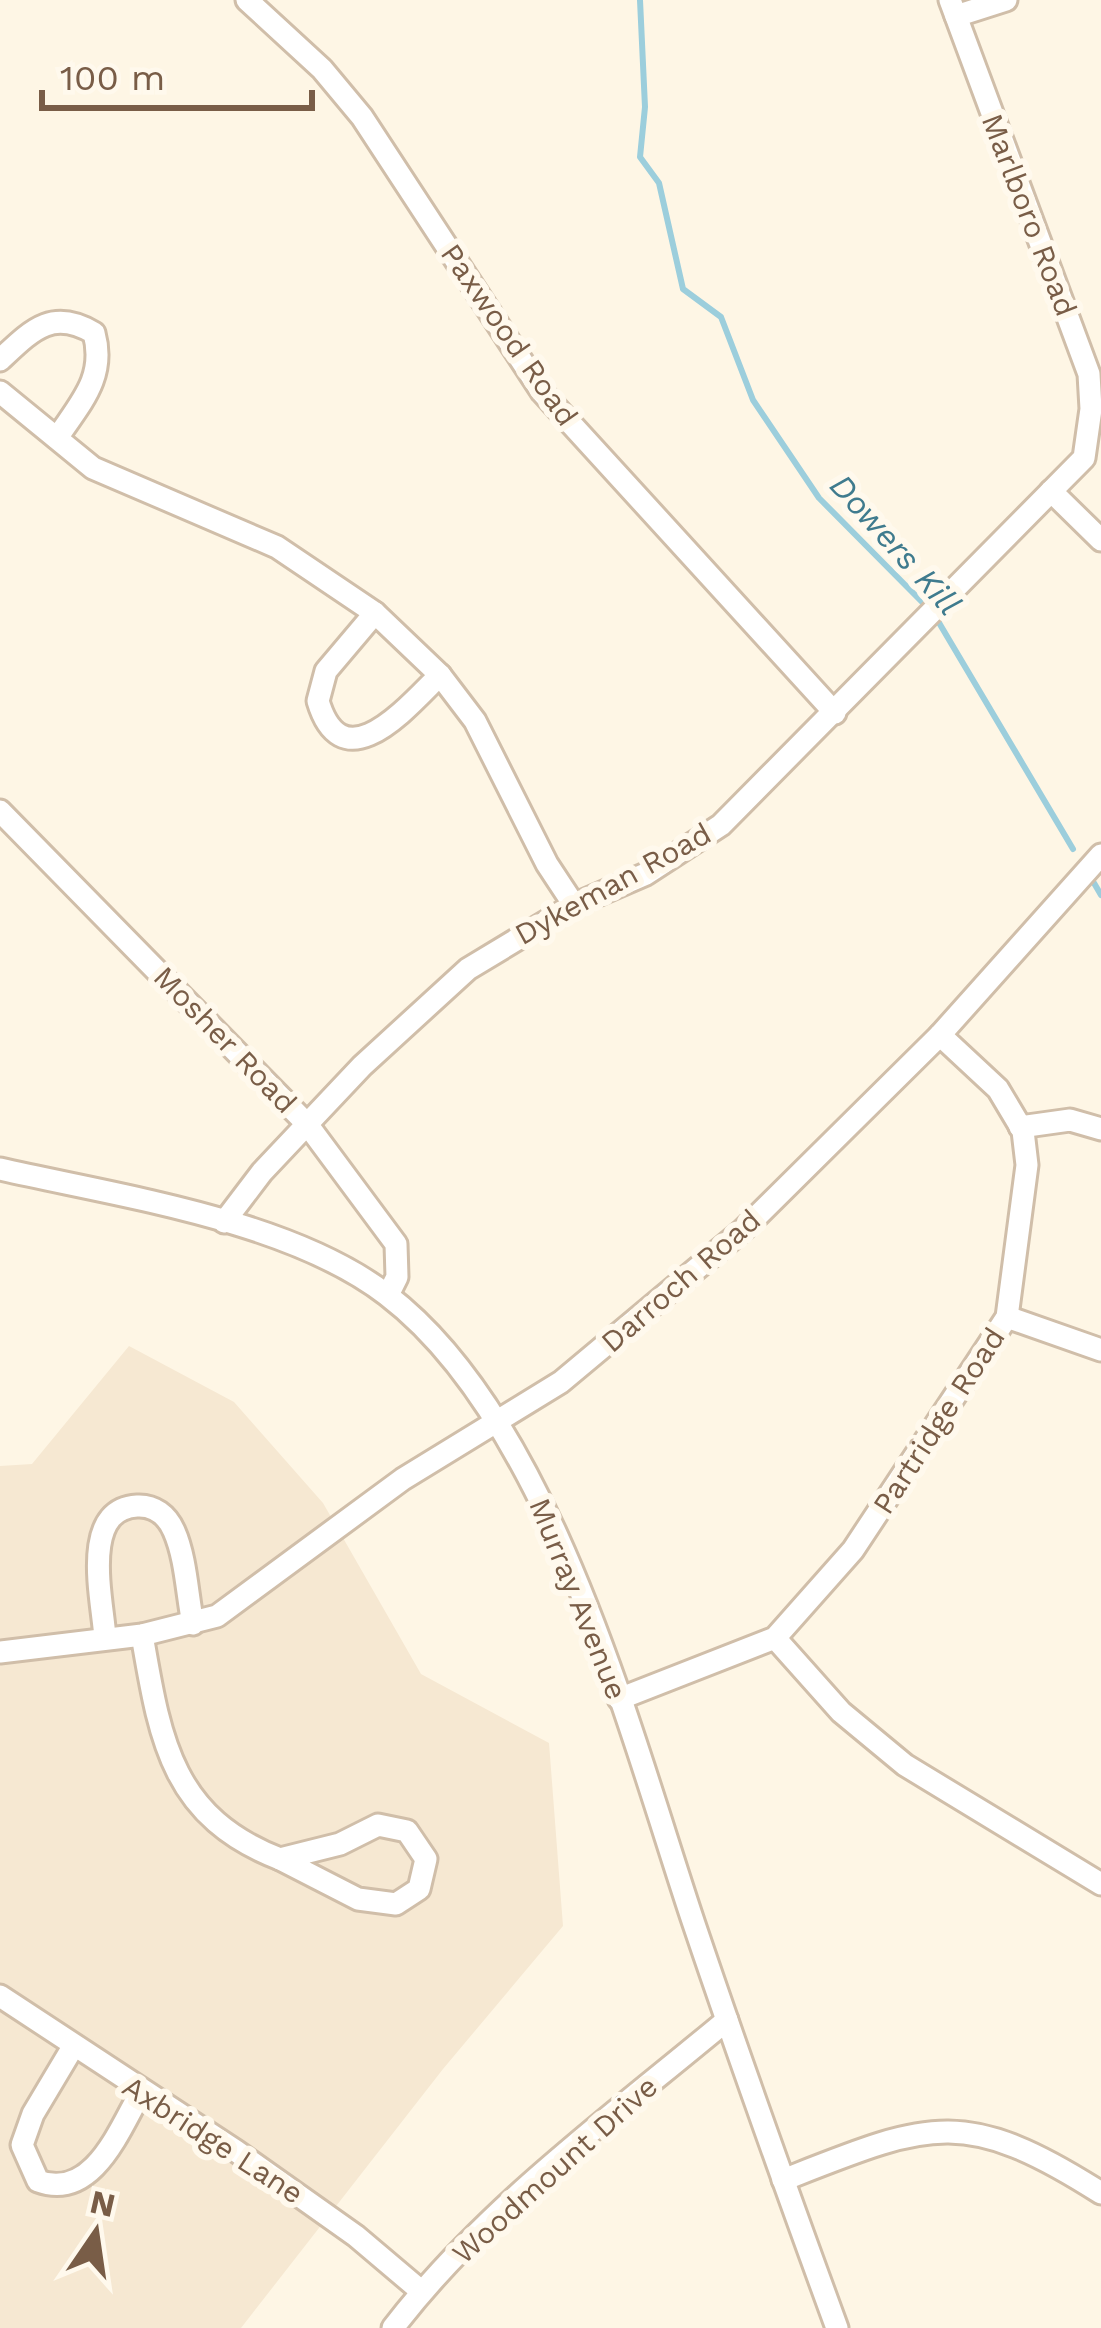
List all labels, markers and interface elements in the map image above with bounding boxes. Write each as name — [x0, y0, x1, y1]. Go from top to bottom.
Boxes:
scale bar — [42, 36, 312, 110]
text: 100 m — [60, 57, 165, 99]
street label: Marlboro Road — [975, 109, 1084, 321]
street label: Paxwood Road — [434, 237, 585, 432]
water label: Dowers Kill — [822, 466, 969, 623]
street label: Dykeman Road — [509, 815, 717, 952]
street label: Mosher Road — [147, 959, 304, 1120]
street label: Darroch Road — [594, 1202, 767, 1359]
street label: Partridge Road — [865, 1321, 1012, 1520]
street label: Murray Avenue — [522, 1493, 635, 1705]
street label: Axbridge Lane — [117, 2068, 310, 2211]
street label: Woodmount Drive — [445, 2068, 664, 2271]
north arrow — [36, 2172, 156, 2292]
text: N — [86, 2182, 119, 2225]

